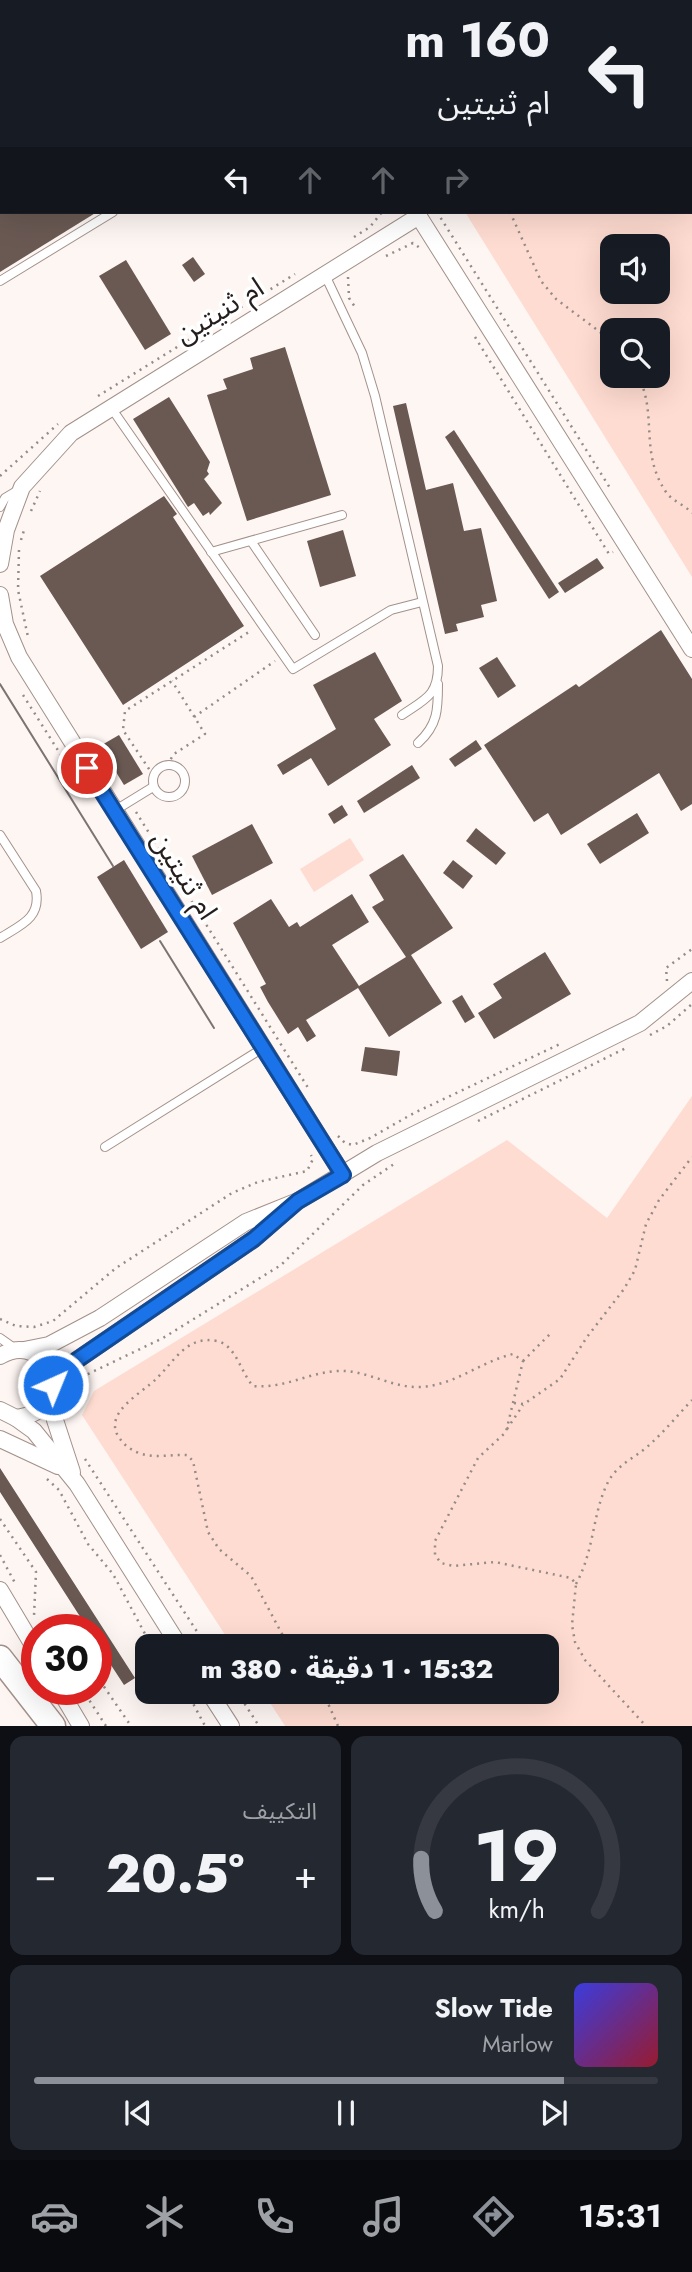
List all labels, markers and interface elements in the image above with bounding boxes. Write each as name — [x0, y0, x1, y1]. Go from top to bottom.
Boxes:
text: 160 m — [405, 5, 550, 75]
icon: left — [574, 28, 665, 119]
text: ام ثنيتين — [438, 80, 550, 126]
icon: left — [218, 161, 256, 199]
icon: ahead — [291, 161, 329, 199]
icon: ahead — [364, 161, 402, 199]
icon: right — [437, 161, 475, 199]
map controls — [600, 234, 670, 388]
button: sound — [600, 234, 670, 304]
street label: ام ثنيتين — [167, 267, 272, 354]
button: search — [600, 318, 670, 388]
pin — [57, 738, 117, 798]
icon: arrive — [68, 749, 106, 787]
street label: ام ثنيتين — [141, 823, 228, 928]
position arrow — [16, 1348, 90, 1422]
speed limit sign: 30 — [21, 1614, 112, 1705]
text: 15:32 · 1 دقيقة · 380 m — [201, 1650, 493, 1688]
text: التكييف — [243, 1794, 317, 1828]
text: 19 — [474, 1804, 559, 1909]
text: 20.5° — [106, 1836, 244, 1912]
text: − — [34, 1847, 56, 1902]
text: + — [294, 1847, 317, 1902]
text: km/h — [488, 1891, 545, 1927]
text: Slow Tide — [434, 1989, 553, 2027]
text: Marlow — [482, 2027, 553, 2061]
icon: previous — [119, 2094, 157, 2132]
icon: pause — [327, 2094, 365, 2132]
icon: next — [535, 2094, 573, 2132]
icon: car — [30, 2192, 79, 2241]
icon: climate — [140, 2192, 189, 2241]
icon: phone — [250, 2192, 299, 2241]
icon: music — [359, 2192, 408, 2241]
icon: directions — [469, 2192, 518, 2241]
text: 15:31 — [578, 2193, 662, 2239]

